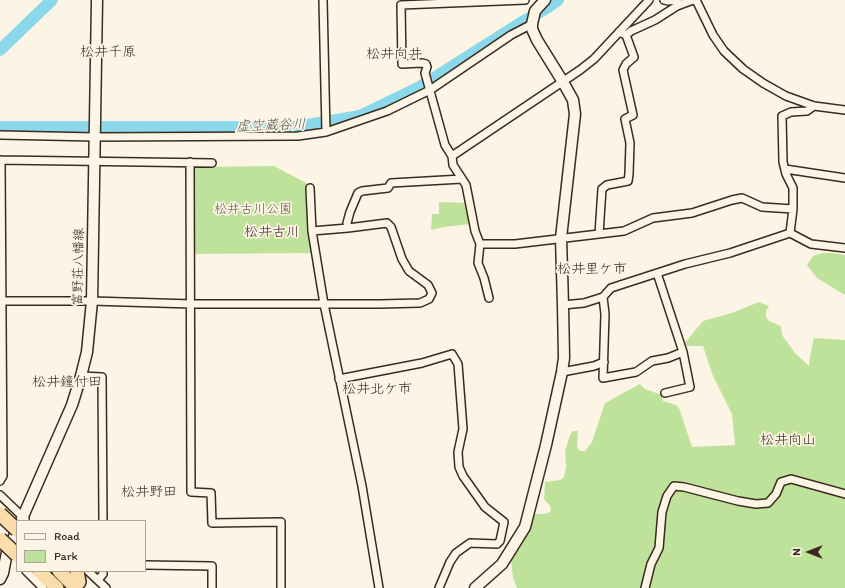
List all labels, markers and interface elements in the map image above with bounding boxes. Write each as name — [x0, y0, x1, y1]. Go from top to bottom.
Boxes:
district label: 松井千原 — [80, 44, 136, 60]
district label: 松井向井 — [366, 46, 422, 62]
water label: 虚空蔵谷川 — [236, 116, 306, 136]
park label: 松井古川公園 — [214, 202, 292, 218]
district label: 松井古川 — [244, 224, 300, 240]
street label: 富野荘八幡線 — [71, 228, 87, 306]
district label: 松井里ケ市 — [557, 261, 627, 277]
district label: 松井鐘付田 — [32, 374, 102, 390]
district label: 松井北ケ市 — [342, 381, 412, 397]
district label: 松井向山 — [760, 432, 816, 448]
district label: 松井野田 — [121, 484, 177, 500]
legend — [16, 520, 146, 572]
text: Road — [54, 529, 80, 543]
north arrow — [789, 532, 829, 572]
text: N — [790, 548, 803, 556]
text: Park — [54, 549, 78, 563]

